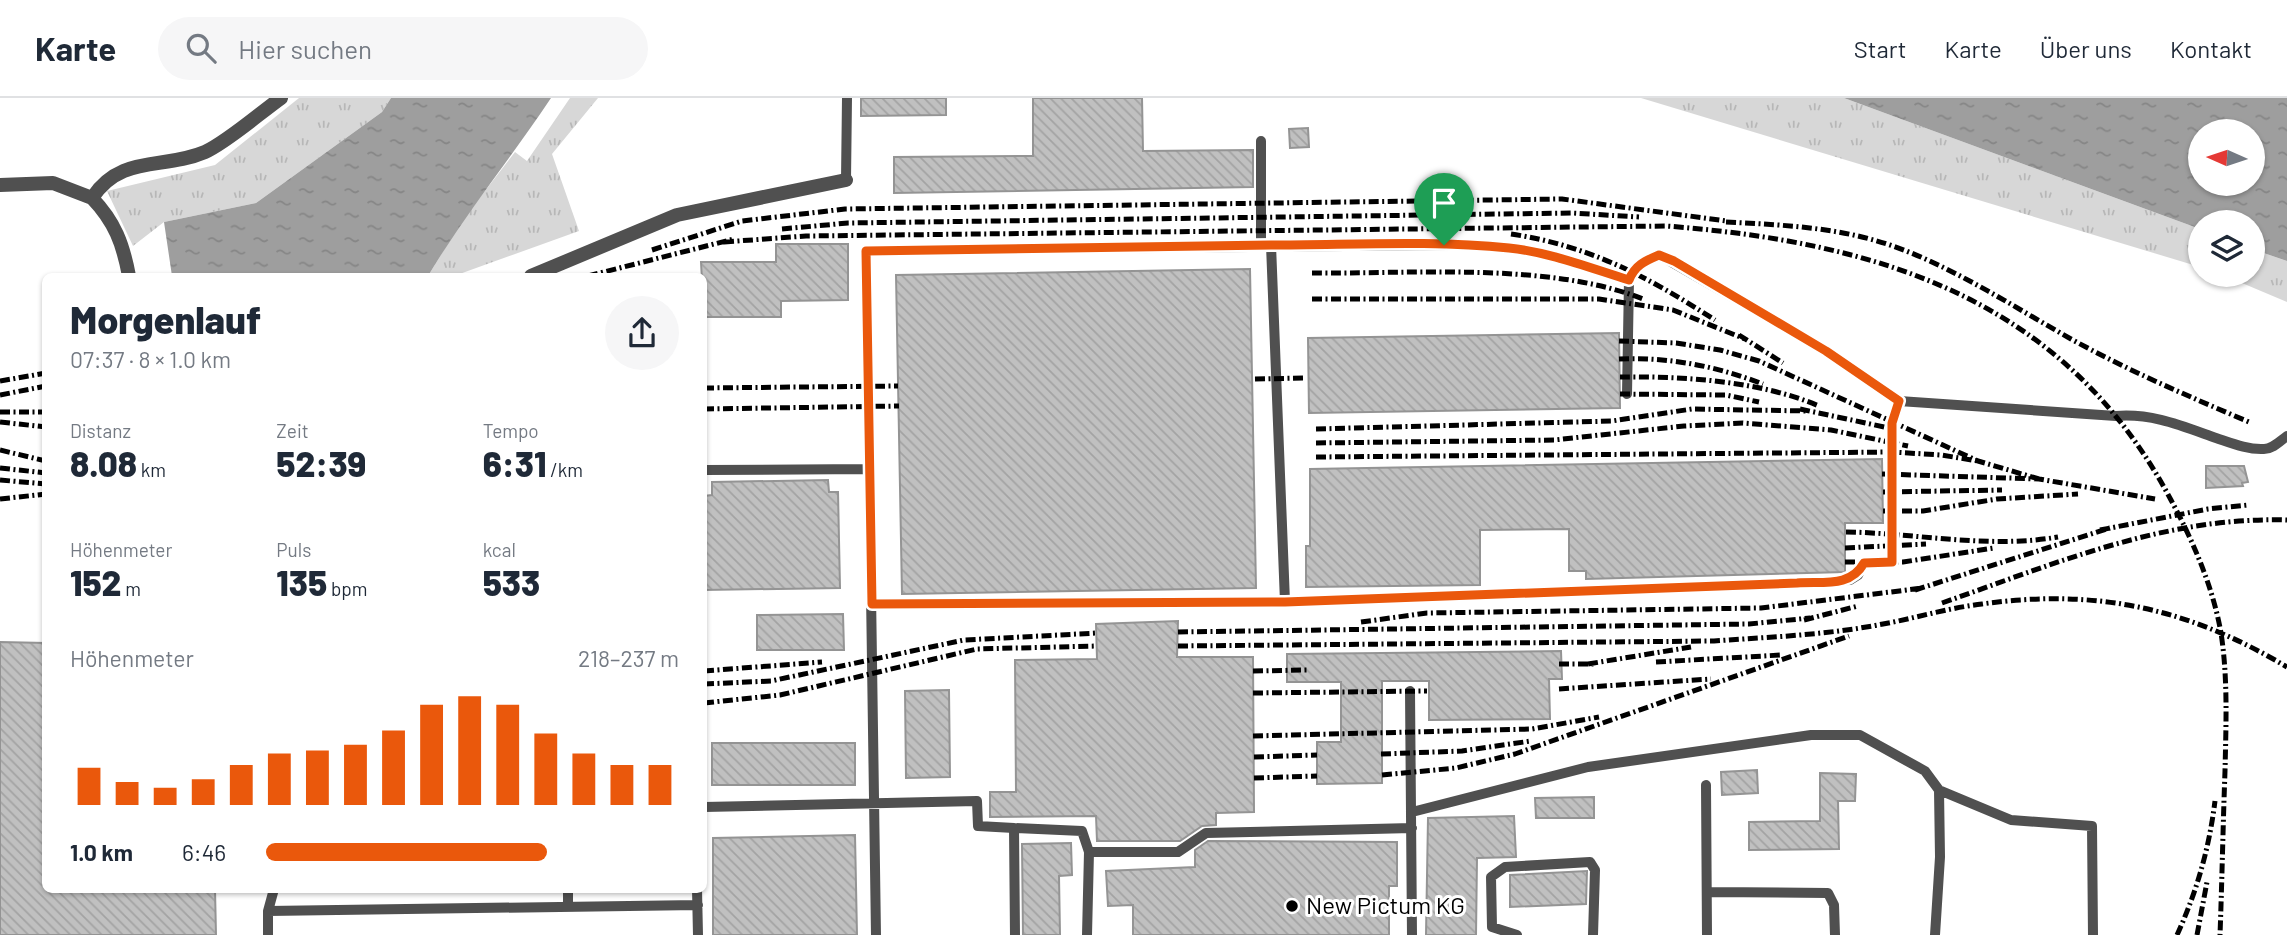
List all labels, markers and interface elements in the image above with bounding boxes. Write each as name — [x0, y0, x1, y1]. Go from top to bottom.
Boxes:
search box — [158, 17, 648, 80]
text: Karte — [35, 28, 116, 68]
icon: search — [182, 29, 220, 67]
text: Hier suchen — [238, 33, 372, 64]
text: Start — [1854, 34, 1907, 63]
text: Karte — [1945, 34, 2002, 63]
text: Über uns — [2040, 34, 2132, 63]
text: Kontakt — [2170, 34, 2252, 63]
north arrow — [2188, 119, 2264, 196]
map controls — [2188, 119, 2265, 287]
pin — [1414, 173, 1474, 245]
icon: arrive — [1425, 184, 1463, 222]
button: layers — [2188, 210, 2265, 287]
text: Morgenlauf — [70, 296, 261, 342]
button: share — [605, 296, 679, 370]
text: 07:37 · 8 × 1.0 km — [70, 345, 231, 373]
text: Distanz — [70, 419, 131, 442]
text: Zeit — [276, 419, 309, 442]
text: Tempo — [483, 419, 539, 442]
text: 8.08 — [70, 442, 137, 484]
text: 52:39 — [276, 442, 366, 484]
text: 6:31 — [483, 442, 546, 484]
text: km — [137, 458, 166, 481]
text: /km — [546, 458, 583, 481]
text: Höhenmeter — [70, 538, 172, 561]
text: Puls — [276, 538, 311, 561]
text: kcal — [483, 538, 516, 561]
text: 152 — [70, 561, 121, 603]
text: 135 — [276, 561, 327, 603]
text: 533 — [483, 561, 540, 603]
text: m — [121, 577, 141, 600]
text: bpm — [327, 577, 367, 600]
text: Höhenmeter — [70, 644, 194, 672]
text: 218–237 m — [578, 644, 679, 672]
text: 1.0 km — [70, 838, 133, 866]
text: 6:46 — [182, 838, 226, 866]
place label: New Pictum KG — [1306, 890, 1465, 919]
marker: New Pictum KG — [1284, 898, 1300, 914]

